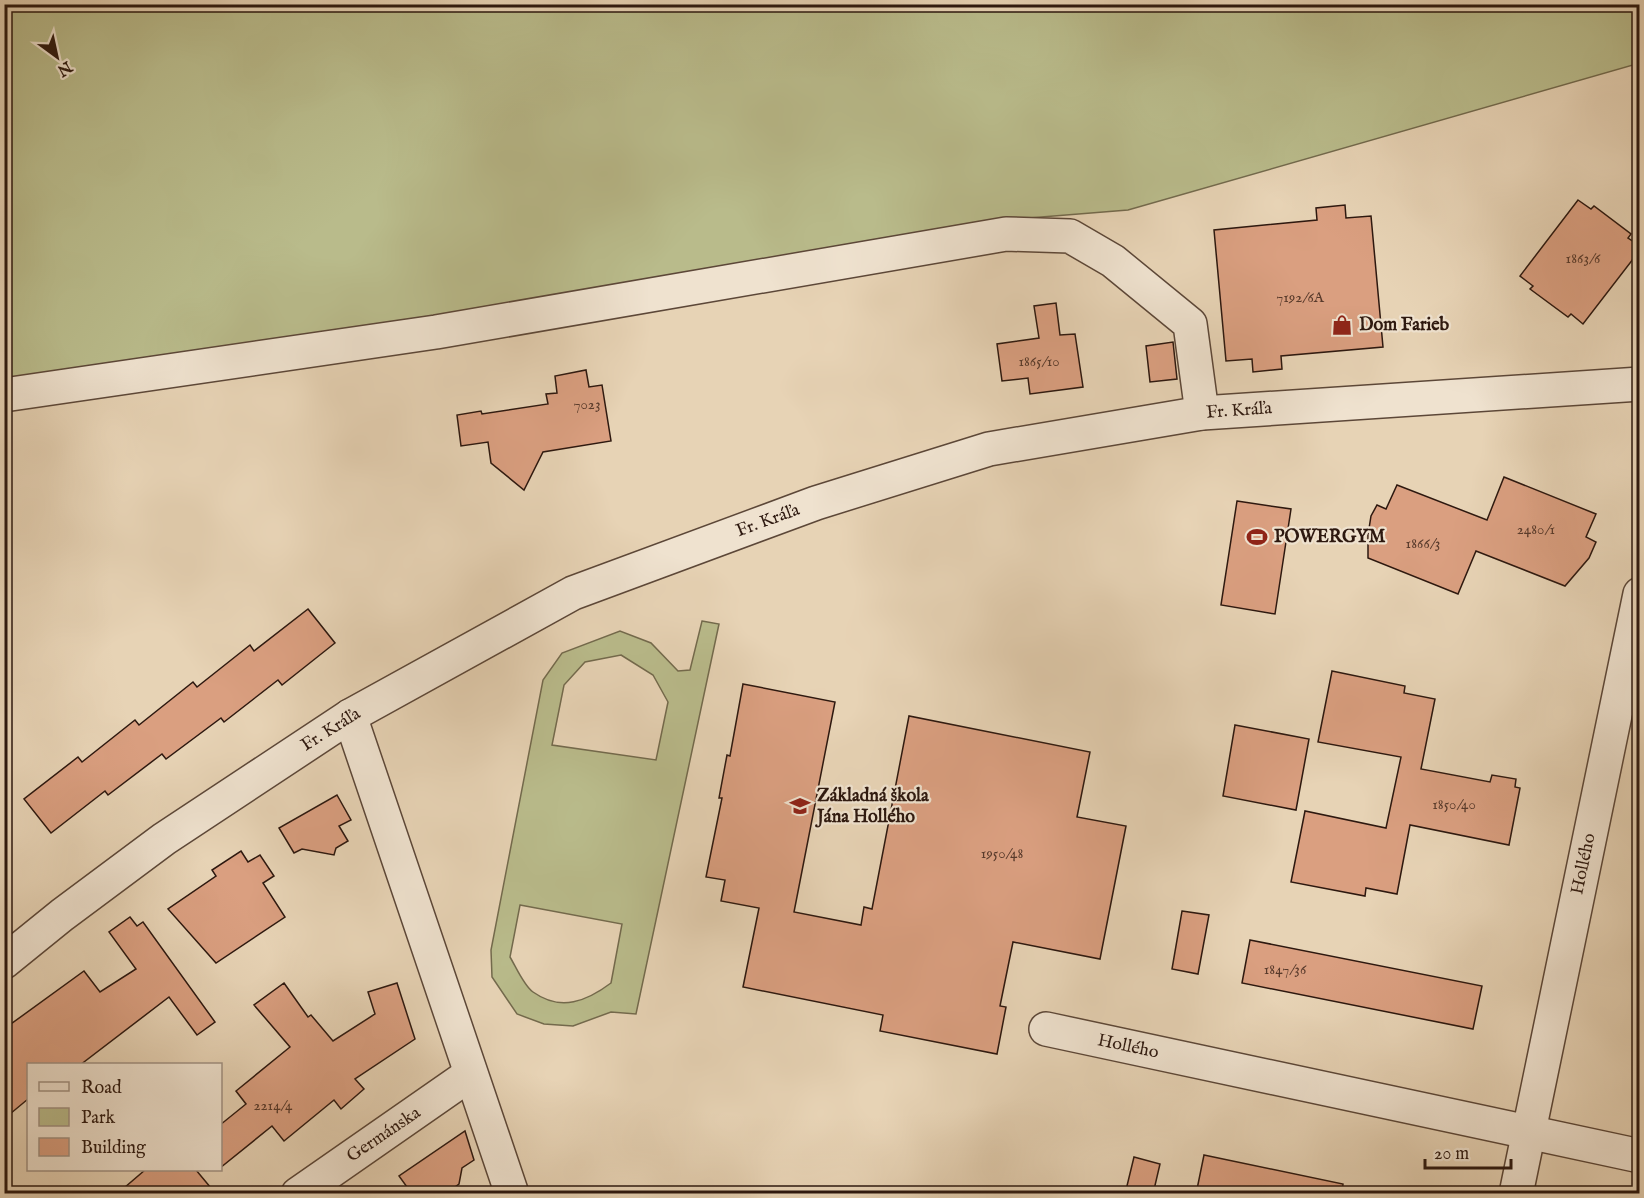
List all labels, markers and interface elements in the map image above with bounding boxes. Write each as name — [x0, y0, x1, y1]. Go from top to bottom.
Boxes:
north arrow — [27, 27, 87, 87]
text: N — [53, 55, 76, 80]
house number: 1863/6 — [1566, 249, 1601, 268]
house number: 7192/6A — [1276, 288, 1325, 307]
shop icon: Dom Farieb — [1330, 313, 1354, 337]
place label: Dom Farieb — [1359, 314, 1450, 337]
house number: 1865/10 — [1018, 352, 1060, 371]
house number: 7023 — [573, 395, 601, 414]
street label: Fr. Kráľa — [1205, 397, 1273, 425]
street label: Fr. Kráľa — [733, 499, 803, 543]
house number: 2480/1 — [1517, 520, 1555, 539]
sports icon: POWERGYM — [1245, 525, 1269, 549]
place label: POWERGYM — [1274, 526, 1386, 549]
house number: 1866/3 — [1406, 534, 1440, 553]
street label: Fr. Kráľa — [297, 703, 365, 757]
place label: Základná škola Jána Hollého — [815, 785, 930, 829]
school or university icon: Základná škola Jána Hollého — [788, 794, 812, 818]
house number: 1850/40 — [1432, 795, 1476, 814]
street label: Hollého — [1566, 831, 1602, 897]
house number: 1950/48 — [981, 844, 1023, 863]
house number: 1847/36 — [1264, 960, 1307, 979]
street label: Hollého — [1095, 1029, 1161, 1065]
legend — [27, 1063, 222, 1171]
text: Road — [81, 1077, 122, 1100]
house number: 2214/4 — [254, 1096, 293, 1115]
street label: Germánska — [343, 1102, 426, 1168]
text: Park — [81, 1107, 116, 1130]
scale bar — [1425, 1132, 1510, 1170]
text: Building — [81, 1137, 146, 1160]
text: 20 m — [1434, 1143, 1469, 1166]

